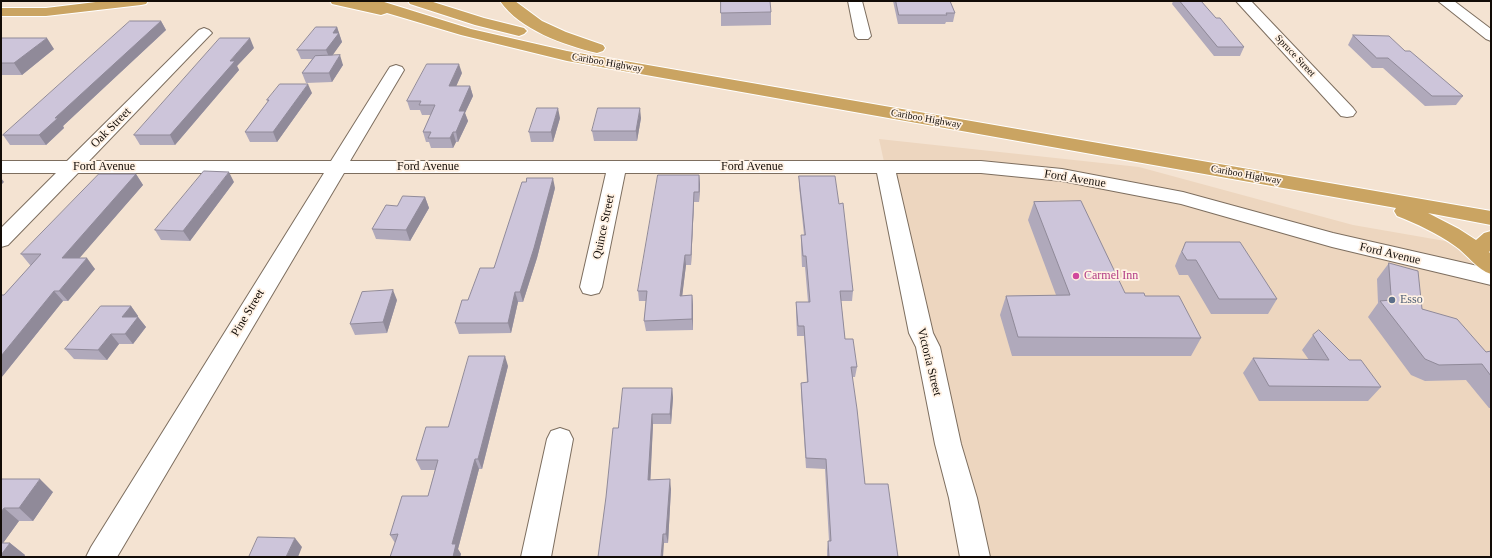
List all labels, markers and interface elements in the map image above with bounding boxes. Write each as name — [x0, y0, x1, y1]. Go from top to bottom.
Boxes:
street label: Spruce Street — [1272, 32, 1318, 80]
street label: Cariboo Highway — [571, 51, 643, 75]
street label: Oak Street — [88, 105, 134, 151]
street label: Cariboo Highway — [890, 107, 962, 131]
street label: Ford Avenue — [73, 160, 135, 174]
street label: Ford Avenue — [397, 160, 459, 174]
street label: Ford Avenue — [721, 160, 783, 174]
street label: Cariboo Highway — [1210, 163, 1282, 187]
street label: Ford Avenue — [1043, 167, 1107, 191]
street label: Quince Street — [590, 193, 618, 261]
street label: Ford Avenue — [1358, 240, 1422, 268]
place label: Carmel Inn — [1084, 269, 1138, 283]
marker: Carmel Inn — [1071, 271, 1081, 281]
street label: Pine Street — [228, 287, 268, 339]
place label: Esso — [1400, 293, 1423, 307]
marker: Esso — [1387, 295, 1397, 305]
street label: Victoria Street — [914, 326, 944, 398]

